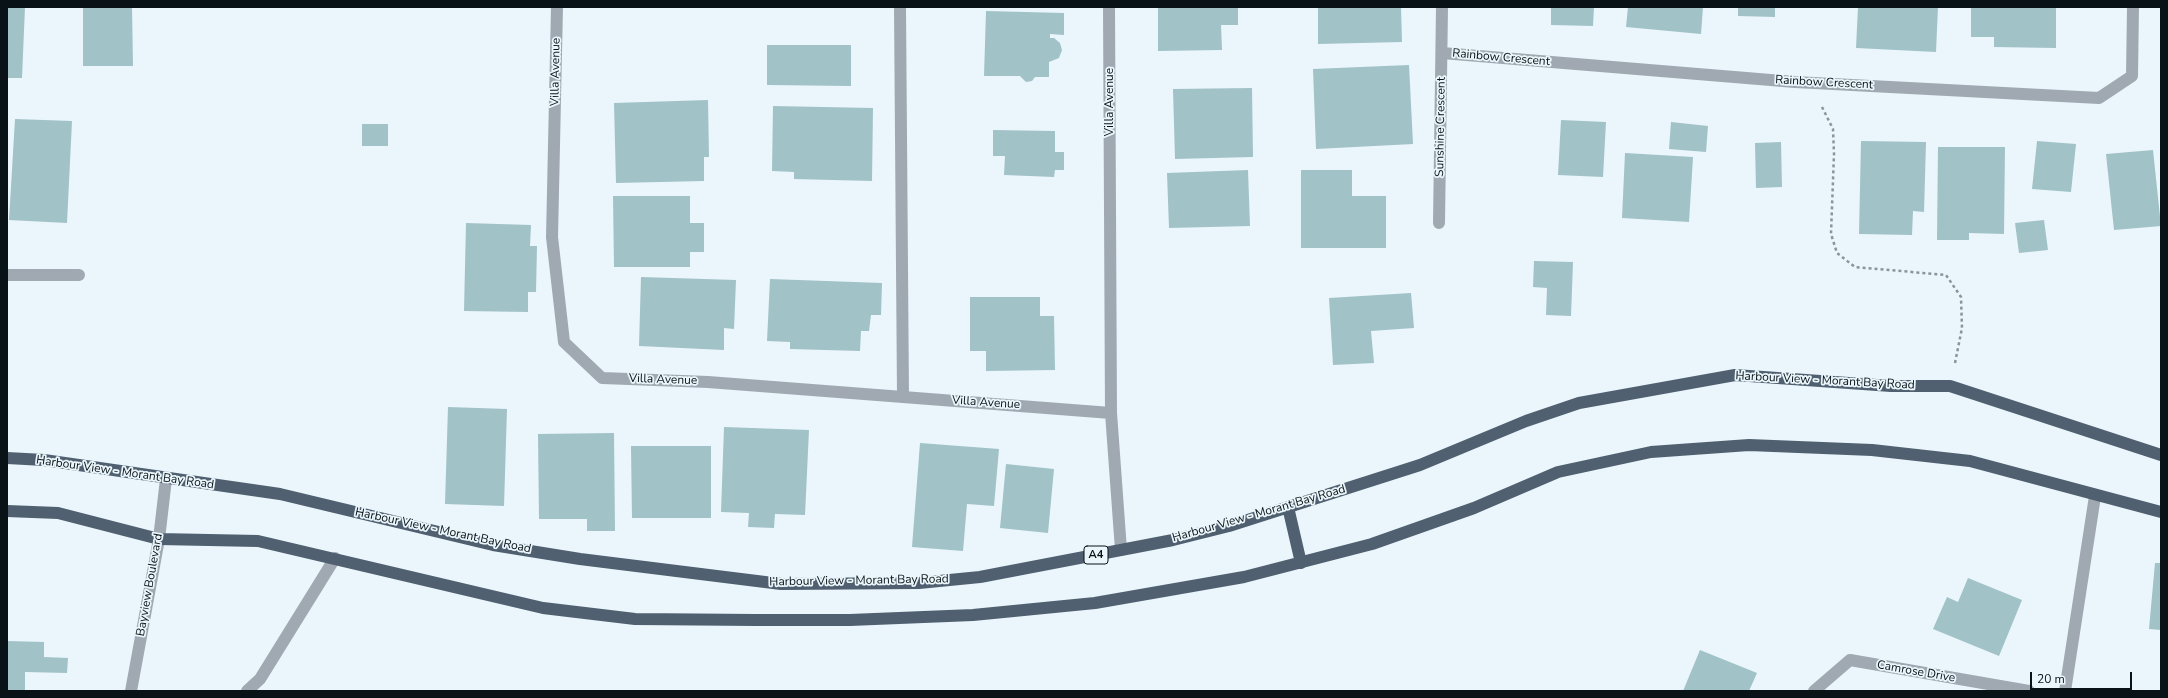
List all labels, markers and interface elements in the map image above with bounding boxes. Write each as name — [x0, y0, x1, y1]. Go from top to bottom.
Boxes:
street label: Villa Avenue — [548, 38, 564, 106]
street label: Rainbow Crescent — [1452, 47, 1550, 69]
street label: Villa Avenue — [1103, 68, 1117, 136]
street label: Rainbow Crescent — [1775, 73, 1873, 93]
street label: Sunshine Crescent — [1433, 77, 1449, 177]
street label: Harbour View - Morant Bay Road — [1735, 369, 1915, 393]
street label: Villa Avenue — [629, 372, 697, 388]
street label: Villa Avenue — [951, 393, 1021, 413]
street label: Harbour View - Morant Bay Road — [35, 453, 215, 493]
street label: Harbour View - Morant Bay Road — [1171, 482, 1347, 546]
street label: Harbour View - Morant Bay Road — [354, 505, 532, 557]
street label: Bayview Boulevard — [134, 532, 166, 638]
road number: A4 — [1084, 546, 1108, 564]
street label: Harbour View - Morant Bay Road — [769, 572, 949, 590]
street label: Camrose Drive — [1876, 658, 1956, 686]
scale bar — [2032, 664, 2134, 690]
text: 20 m — [2037, 671, 2065, 687]

